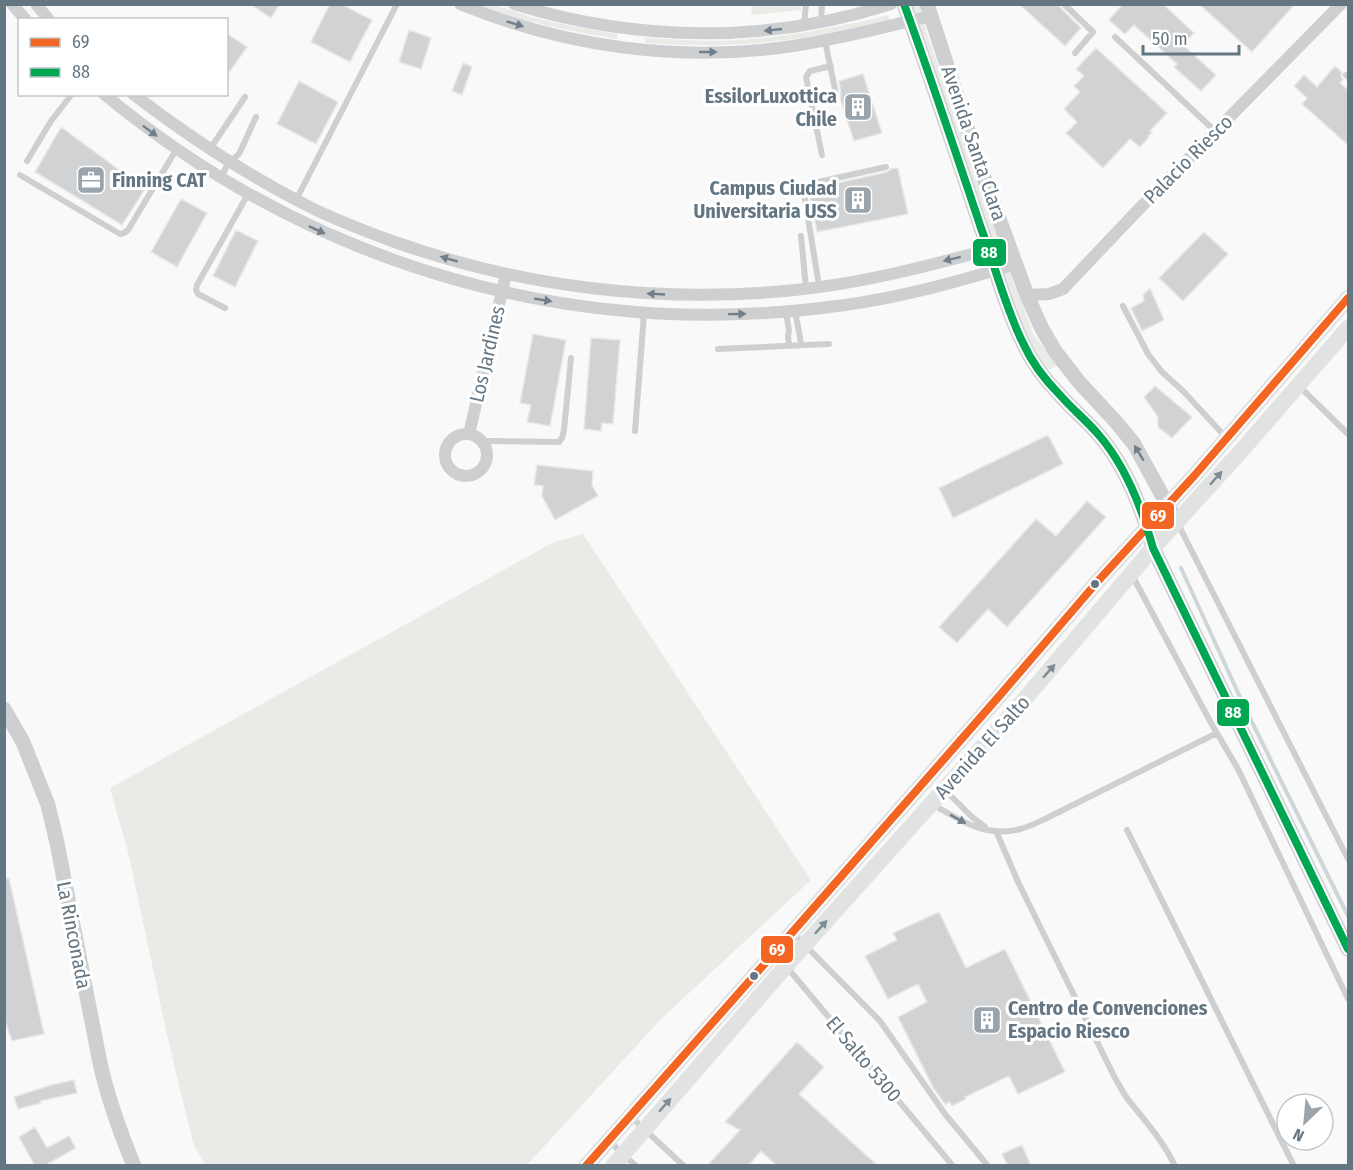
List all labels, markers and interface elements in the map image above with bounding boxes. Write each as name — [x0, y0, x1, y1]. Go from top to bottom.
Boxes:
legend — [18, 18, 228, 96]
scale bar — [1143, 18, 1239, 56]
one-way arrow — [506, 20, 524, 29]
one-way arrow — [763, 25, 782, 35]
text: 50 m — [1152, 28, 1188, 50]
text: 69 — [72, 31, 89, 53]
one-way arrow — [698, 47, 717, 57]
text: 88 — [72, 61, 90, 83]
street label: Avenida Santa Clara — [936, 62, 1012, 224]
place label: EssilorLuxottica Chile — [705, 84, 837, 131]
building icon: EssilorLuxottica Chile — [842, 91, 874, 123]
street label: Palacio Riesco — [1139, 110, 1237, 208]
one-way arrow — [141, 125, 157, 137]
office icon: Finning CAT — [75, 164, 107, 196]
place label: Finning CAT — [112, 168, 207, 192]
place label: Campus Ciudad Universitaria USS — [694, 176, 837, 223]
building icon: Campus Ciudad Universitaria USS — [842, 184, 874, 216]
one-way arrow — [309, 225, 326, 234]
line badge: 88 — [972, 238, 1007, 267]
text: 88 — [981, 243, 998, 262]
one-way arrow — [440, 254, 458, 263]
one-way arrow — [943, 255, 961, 264]
one-way arrow — [646, 289, 665, 298]
one-way arrow — [534, 296, 553, 305]
street label: Los Jardines — [464, 303, 510, 405]
one-way arrow — [728, 309, 747, 319]
one-way arrow — [1134, 445, 1145, 461]
one-way arrow — [1209, 471, 1222, 486]
line badge: 69 — [1141, 501, 1175, 530]
text: 69 — [1150, 506, 1166, 525]
unlabelled marker — [1089, 578, 1101, 590]
one-way arrow — [1042, 664, 1055, 679]
street label: Avenida El Salto — [929, 690, 1035, 804]
line badge: 88 — [1216, 698, 1250, 727]
text: 88 — [1225, 703, 1242, 722]
one-way arrow — [950, 814, 967, 824]
street label: La Rinconada — [52, 879, 96, 991]
one-way arrow — [814, 920, 827, 935]
line badge: 69 — [760, 935, 794, 964]
text: 69 — [769, 940, 785, 959]
unlabelled marker — [748, 970, 760, 982]
place label: Centro de Convenciones Espacio Riesco — [1008, 996, 1208, 1043]
building icon: Centro de Convenciones Espacio Riesco — [971, 1004, 1003, 1036]
street label: El Salto 5300 — [821, 1011, 907, 1107]
north arrow — [1275, 1092, 1335, 1152]
one-way arrow — [659, 1097, 672, 1113]
text: N — [1290, 1124, 1307, 1146]

